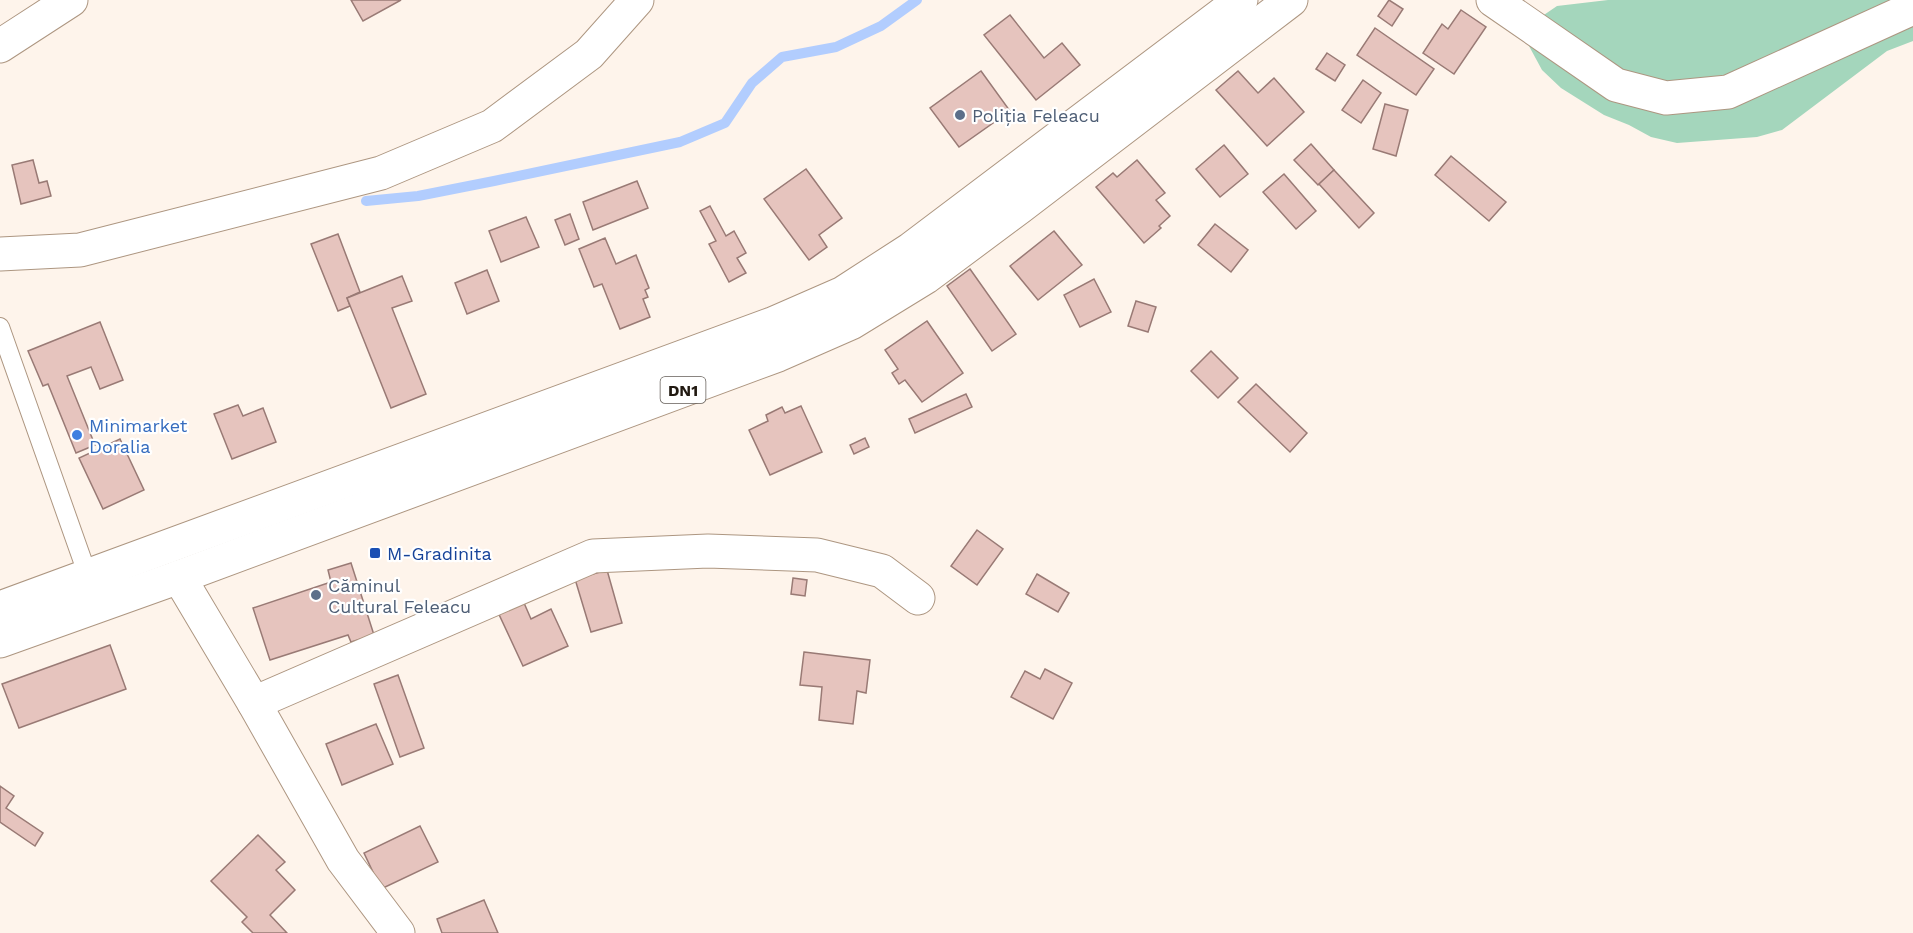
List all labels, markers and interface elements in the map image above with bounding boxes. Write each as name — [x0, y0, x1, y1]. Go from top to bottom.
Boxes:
place label: Poliția Feleacu — [972, 105, 1100, 126]
marker: Poliția Feleacu — [953, 108, 967, 122]
road number: DN1 — [660, 377, 706, 403]
place label: Minimarket Doralia — [89, 415, 188, 457]
marker: Minimarket Doralia — [70, 428, 84, 442]
place label: M-Gradinita — [387, 543, 492, 564]
marker: M-Gradinita — [368, 546, 382, 560]
place label: Căminul Cultural Feleacu — [328, 575, 471, 617]
marker: Căminul Cultural Feleacu — [309, 588, 323, 602]

